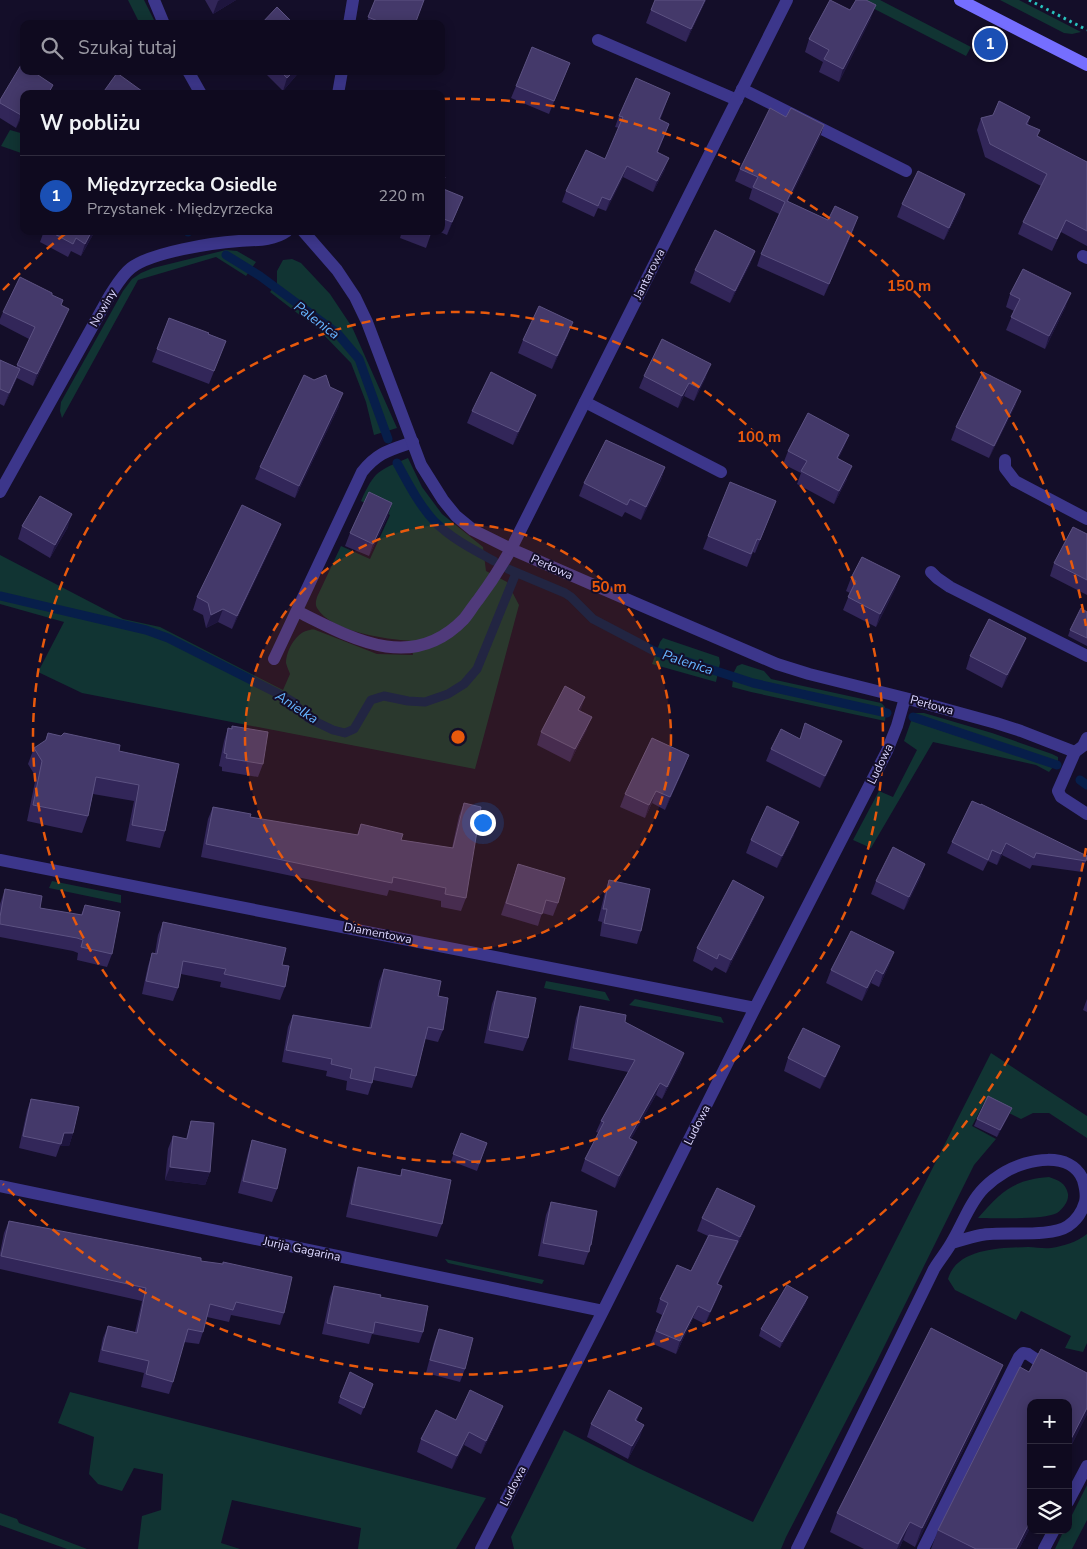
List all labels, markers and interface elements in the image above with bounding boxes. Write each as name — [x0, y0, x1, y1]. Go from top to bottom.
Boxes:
search box — [20, 20, 445, 75]
pin: 1 — [974, 25, 1006, 63]
icon: search — [38, 34, 66, 62]
text: Szukaj tutaj — [78, 35, 177, 61]
text: W pobliżu — [40, 109, 141, 137]
text: Międzyrzecka Osiedle — [87, 172, 277, 198]
text: 1 — [51, 185, 61, 207]
text: 220 m — [378, 185, 425, 207]
text: Przystanek · Międzyrzecka — [87, 198, 273, 220]
street label: Jantarowa — [629, 246, 669, 303]
text: 150 m — [887, 276, 931, 296]
street label: Nowiny — [86, 285, 121, 330]
water label: Palenica — [290, 297, 343, 344]
text: 100 m — [737, 427, 781, 447]
street label: Perłowa — [528, 551, 576, 583]
text: 50 m — [591, 577, 627, 597]
water label: Palenica — [660, 645, 716, 680]
water label: Anielka — [271, 686, 322, 728]
street label: Perłowa — [908, 692, 956, 718]
centre of rings — [449, 728, 467, 746]
street label: Ludowa — [863, 741, 897, 787]
your location — [470, 810, 496, 836]
street label: Diamentowa — [343, 919, 413, 947]
street label: Ludowa — [680, 1102, 714, 1148]
street label: Jurija Gagarina — [261, 1233, 342, 1265]
map controls — [1027, 1399, 1072, 1534]
button: + — [1027, 1399, 1072, 1444]
button: − — [1027, 1444, 1072, 1489]
street label: Ludowa — [496, 1463, 530, 1509]
button: layers — [1027, 1489, 1072, 1534]

